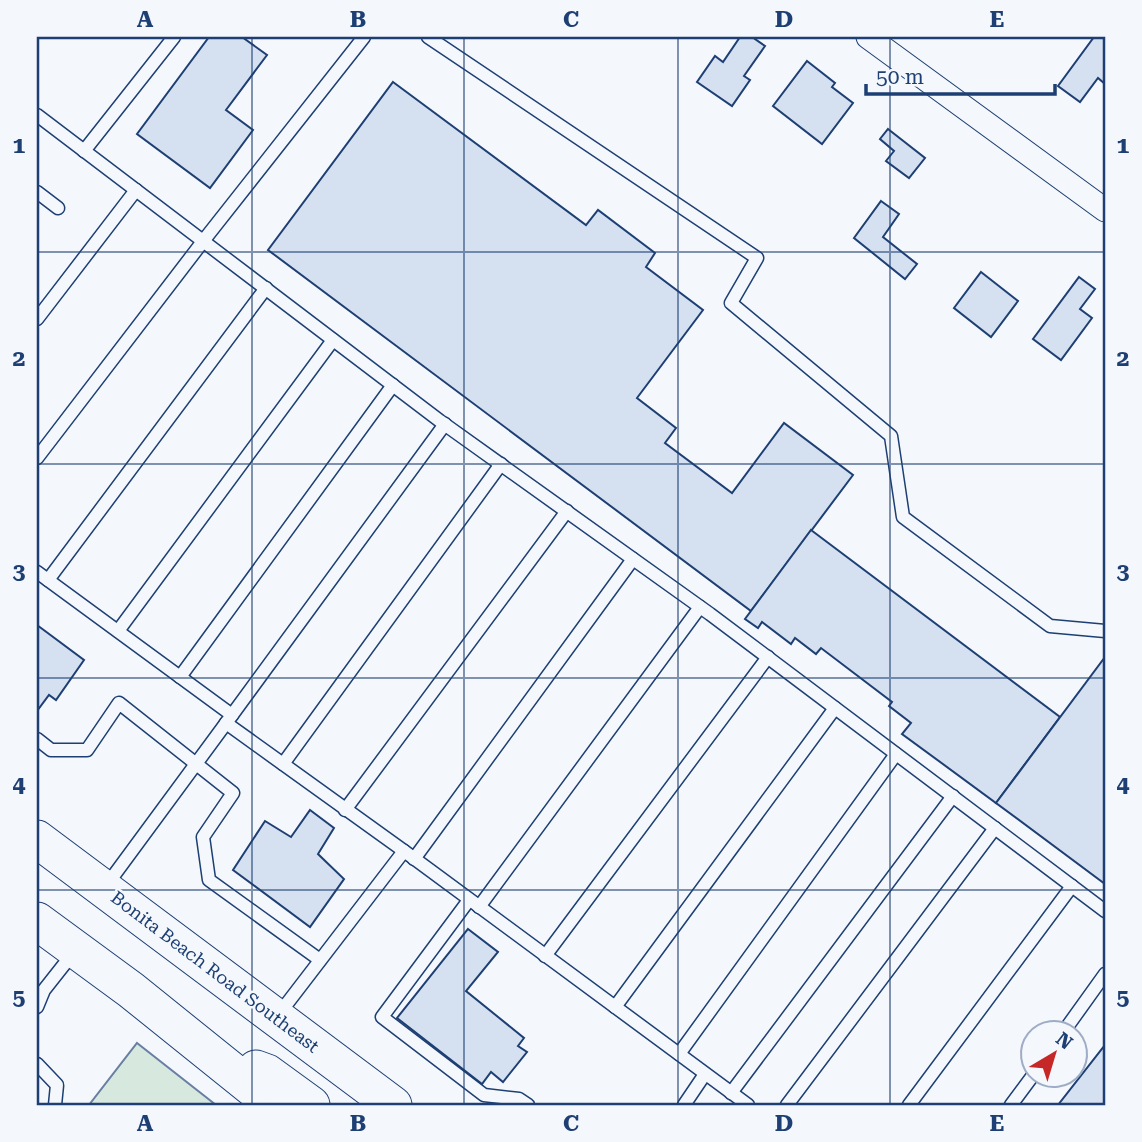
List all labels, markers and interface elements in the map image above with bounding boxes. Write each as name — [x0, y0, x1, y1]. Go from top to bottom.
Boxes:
text: A — [137, 6, 154, 33]
text: B — [350, 6, 366, 33]
text: C — [563, 6, 579, 33]
text: D — [775, 6, 793, 33]
text: E — [990, 6, 1004, 33]
scale bar — [866, 52, 1054, 96]
text: 50 m — [876, 65, 924, 89]
text: 1 — [13, 132, 26, 159]
text: 1 — [1117, 132, 1130, 159]
text: 2 — [13, 345, 25, 372]
text: 2 — [1117, 345, 1129, 372]
text: 3 — [13, 558, 26, 585]
text: 3 — [1117, 558, 1130, 585]
text: 4 — [13, 771, 26, 798]
text: 4 — [1117, 771, 1130, 798]
street label: Bonita Beach Road Southeast — [107, 887, 324, 1057]
text: 5 — [13, 984, 26, 1011]
text: 5 — [1117, 984, 1130, 1011]
north arrow — [1020, 1020, 1090, 1090]
text: N — [1051, 1027, 1077, 1055]
text: A — [137, 1110, 154, 1137]
text: B — [350, 1110, 366, 1137]
text: C — [563, 1110, 579, 1137]
text: D — [775, 1110, 793, 1137]
text: E — [990, 1110, 1004, 1137]

